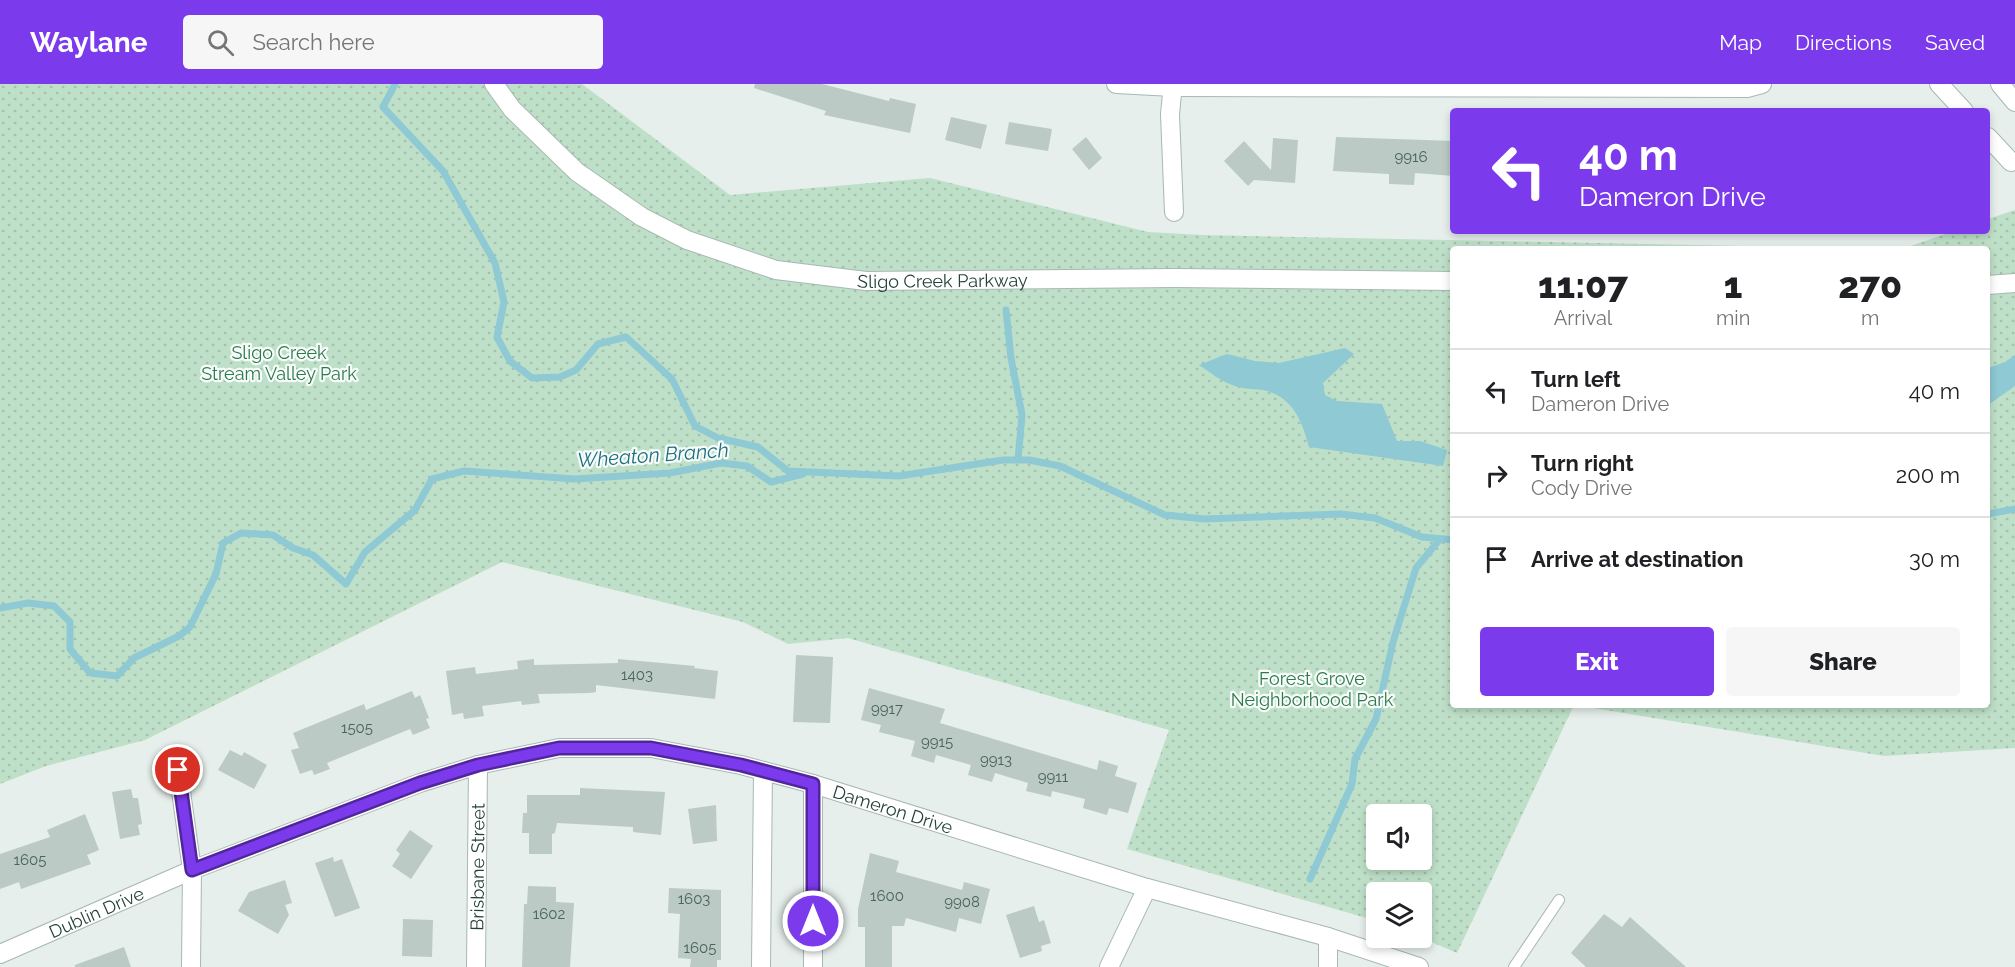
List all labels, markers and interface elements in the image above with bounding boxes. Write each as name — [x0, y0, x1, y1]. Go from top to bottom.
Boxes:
search box — [183, 15, 603, 69]
text: Waylane — [30, 26, 147, 59]
icon: search — [204, 26, 237, 59]
text: Search here — [252, 29, 375, 55]
text: Map — [1719, 30, 1762, 55]
text: Directions — [1795, 30, 1892, 55]
text: Saved — [1925, 30, 1985, 55]
text: 40 m — [1579, 131, 1678, 180]
icon: left — [1480, 132, 1558, 210]
house number: 9916 — [1394, 148, 1428, 166]
text: Dameron Drive — [1579, 181, 1766, 212]
text: 11:07 — [1538, 264, 1628, 306]
text: 1 — [1724, 264, 1742, 306]
text: 270 — [1838, 264, 1902, 306]
street label: Sligo Creek Parkway — [856, 269, 1028, 292]
text: Arrival — [1554, 306, 1612, 330]
text: min — [1716, 306, 1750, 330]
text: m — [1861, 306, 1879, 330]
park label: Sligo Creek Stream Valley Park — [201, 342, 357, 384]
text: Turn left — [1531, 366, 1621, 392]
icon: left — [1480, 375, 1513, 408]
text: 40 m — [1909, 378, 1960, 404]
text: Dameron Drive — [1531, 392, 1669, 416]
water label: Wheaton Branch — [576, 438, 730, 472]
text: Turn right — [1531, 450, 1634, 476]
icon: right — [1480, 459, 1513, 492]
text: 200 m — [1896, 462, 1960, 488]
text: Cody Drive — [1531, 476, 1632, 500]
icon: arrive — [1480, 543, 1513, 576]
text: Arrive at destination — [1531, 546, 1744, 572]
text: 30 m — [1909, 546, 1960, 572]
button: Exit — [1480, 627, 1714, 696]
button: Share — [1726, 627, 1960, 696]
house number: 1403 — [621, 666, 653, 684]
park label: Forest Grove Neighborhood Park — [1231, 668, 1394, 710]
house number: 9917 — [871, 700, 903, 718]
house number: 1505 — [341, 719, 373, 737]
house number: 9915 — [921, 733, 953, 751]
pin — [152, 744, 203, 795]
house number: 9913 — [980, 751, 1012, 769]
icon: arrive — [161, 753, 194, 786]
house number: 9911 — [1038, 768, 1069, 786]
street label: Dameron Drive — [830, 780, 956, 838]
street label: Brisbane Street — [466, 803, 488, 931]
map controls — [1366, 804, 1432, 948]
button: sound — [1366, 804, 1432, 870]
house number: 1605 — [14, 851, 46, 869]
street label: Dublin Drive — [45, 882, 147, 942]
button: layers — [1366, 882, 1432, 948]
house number: 1600 — [870, 887, 904, 905]
position arrow — [781, 889, 845, 953]
house number: 1603 — [678, 890, 710, 908]
house number: 9908 — [944, 893, 980, 911]
house number: 1602 — [533, 905, 565, 923]
house number: 1605 — [684, 939, 716, 957]

